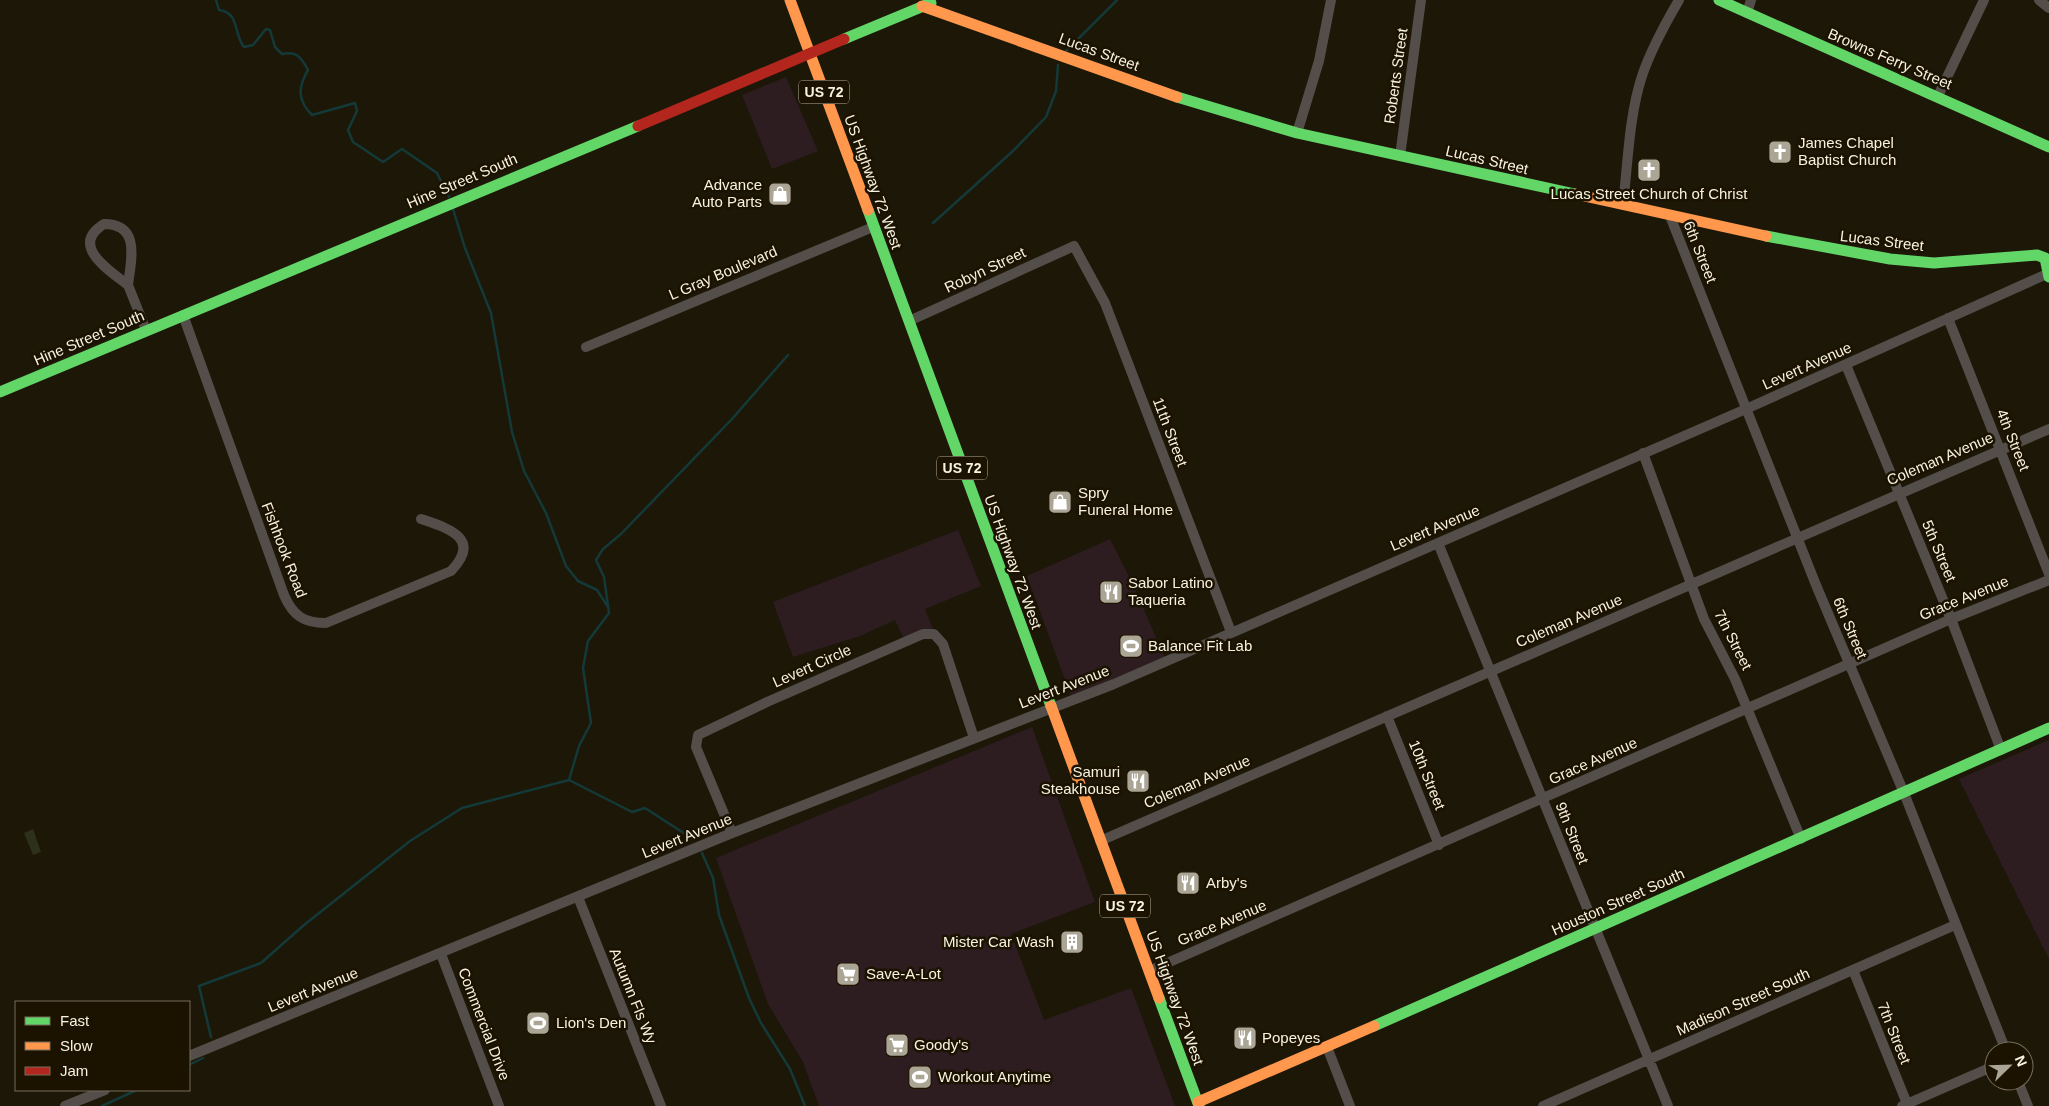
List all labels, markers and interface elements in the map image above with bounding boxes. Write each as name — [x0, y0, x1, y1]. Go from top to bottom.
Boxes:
street label: Browns Ferry Street — [1825, 25, 1956, 93]
street label: Roberts Street — [1380, 26, 1411, 125]
street label: Lucas Street — [1057, 29, 1142, 74]
road number: US 72 — [799, 80, 849, 104]
street label: US Highway 72 West — [841, 112, 906, 252]
place label: James Chapel Baptist Church — [1798, 134, 1896, 168]
church icon: James Chapel Baptist Church — [1767, 139, 1793, 165]
street label: Lucas Street — [1444, 142, 1531, 177]
street label: Hine Street South — [404, 150, 520, 211]
church icon: Lucas Street Church of Christ — [1636, 157, 1662, 183]
place label: Advance Auto Parts — [692, 176, 762, 210]
shop icon: Advance Auto Parts — [767, 181, 793, 207]
place label: Lucas Street Church of Christ — [1551, 185, 1748, 202]
street label: 6th Street — [1680, 218, 1721, 286]
street label: Lucas Street — [1839, 227, 1926, 254]
street label: L Gray Boulevard — [666, 242, 780, 303]
street label: Robyn Street — [942, 243, 1029, 296]
street label: Hine Street South — [31, 307, 147, 368]
street label: Levert Avenue — [1760, 338, 1854, 393]
street label: 11th Street — [1150, 395, 1192, 469]
street label: 4th Street — [1993, 406, 2034, 474]
street label: Coleman Avenue — [1884, 428, 1996, 489]
road number: US 72 — [937, 456, 987, 479]
place label: Spry Funeral Home — [1078, 484, 1173, 518]
shop icon: Spry Funeral Home — [1047, 489, 1073, 515]
street label: US Highway 72 West — [981, 492, 1046, 632]
street label: Fishhook Road — [258, 500, 310, 600]
street label: Levert Avenue — [1387, 501, 1482, 554]
street label: 5th Street — [1919, 518, 1960, 585]
street label: Grace Avenue — [1917, 572, 2011, 623]
place label: Sabor Latino Taqueria — [1128, 574, 1213, 608]
restaurant icon: Sabor Latino Taqueria — [1098, 579, 1124, 605]
street label: Coleman Avenue — [1513, 590, 1625, 651]
street label: 6th Street — [1830, 595, 1871, 662]
street label: 7th Street — [1711, 607, 1756, 673]
sports icon: Balance Fit Lab — [1118, 633, 1144, 659]
place label: Balance Fit Lab — [1148, 637, 1252, 654]
street label: Levert Circle — [770, 641, 854, 690]
street label: Levert Avenue — [1016, 661, 1112, 712]
street label: Grace Avenue — [1546, 733, 1640, 788]
street label: 10th Street — [1406, 738, 1449, 813]
street label: Coleman Avenue — [1141, 751, 1253, 812]
place label: Samuri Steakhouse — [1041, 763, 1120, 797]
restaurant icon: Samuri Steakhouse — [1125, 768, 1151, 794]
street label: 9th Street — [1552, 799, 1593, 867]
street label: Levert Avenue — [639, 810, 734, 861]
street label: Houston Street South — [1549, 865, 1687, 938]
restaurant icon: Arby's — [1175, 870, 1201, 896]
place label: Arby's — [1206, 874, 1247, 891]
road number: US 72 — [1100, 894, 1150, 918]
street label: Grace Avenue — [1175, 896, 1269, 949]
street label: US Highway 72 West — [1143, 928, 1208, 1068]
building icon: Mister Car Wash — [1059, 929, 1085, 955]
place label: Mister Car Wash — [943, 933, 1054, 950]
street label: Autumn Fls Wy — [607, 946, 661, 1047]
supermarket icon: Save-A-Lot — [835, 961, 861, 987]
street label: Levert Avenue — [265, 964, 360, 1015]
street label: Madison Street South — [1673, 964, 1812, 1039]
street label: Commercial Drive — [455, 965, 514, 1083]
place label: Save-A-Lot — [866, 965, 942, 982]
street label: 7th Street — [1874, 999, 1915, 1067]
legend — [15, 1001, 190, 1091]
sports icon: Lion's Den — [525, 1010, 551, 1036]
text: Fast — [60, 1012, 90, 1029]
place label: Lion's Den — [556, 1014, 626, 1031]
restaurant icon: Popeyes — [1232, 1025, 1258, 1051]
place label: Popeyes — [1262, 1029, 1320, 1046]
supermarket icon: Goody's — [884, 1032, 910, 1058]
place label: Goody's — [914, 1036, 969, 1053]
text: Slow — [60, 1037, 93, 1054]
north arrow — [1984, 1041, 2034, 1091]
text: N — [2012, 1053, 2030, 1069]
text: Jam — [60, 1062, 88, 1079]
sports icon: Workout Anytime — [907, 1064, 933, 1090]
place label: Workout Anytime — [938, 1068, 1051, 1085]

